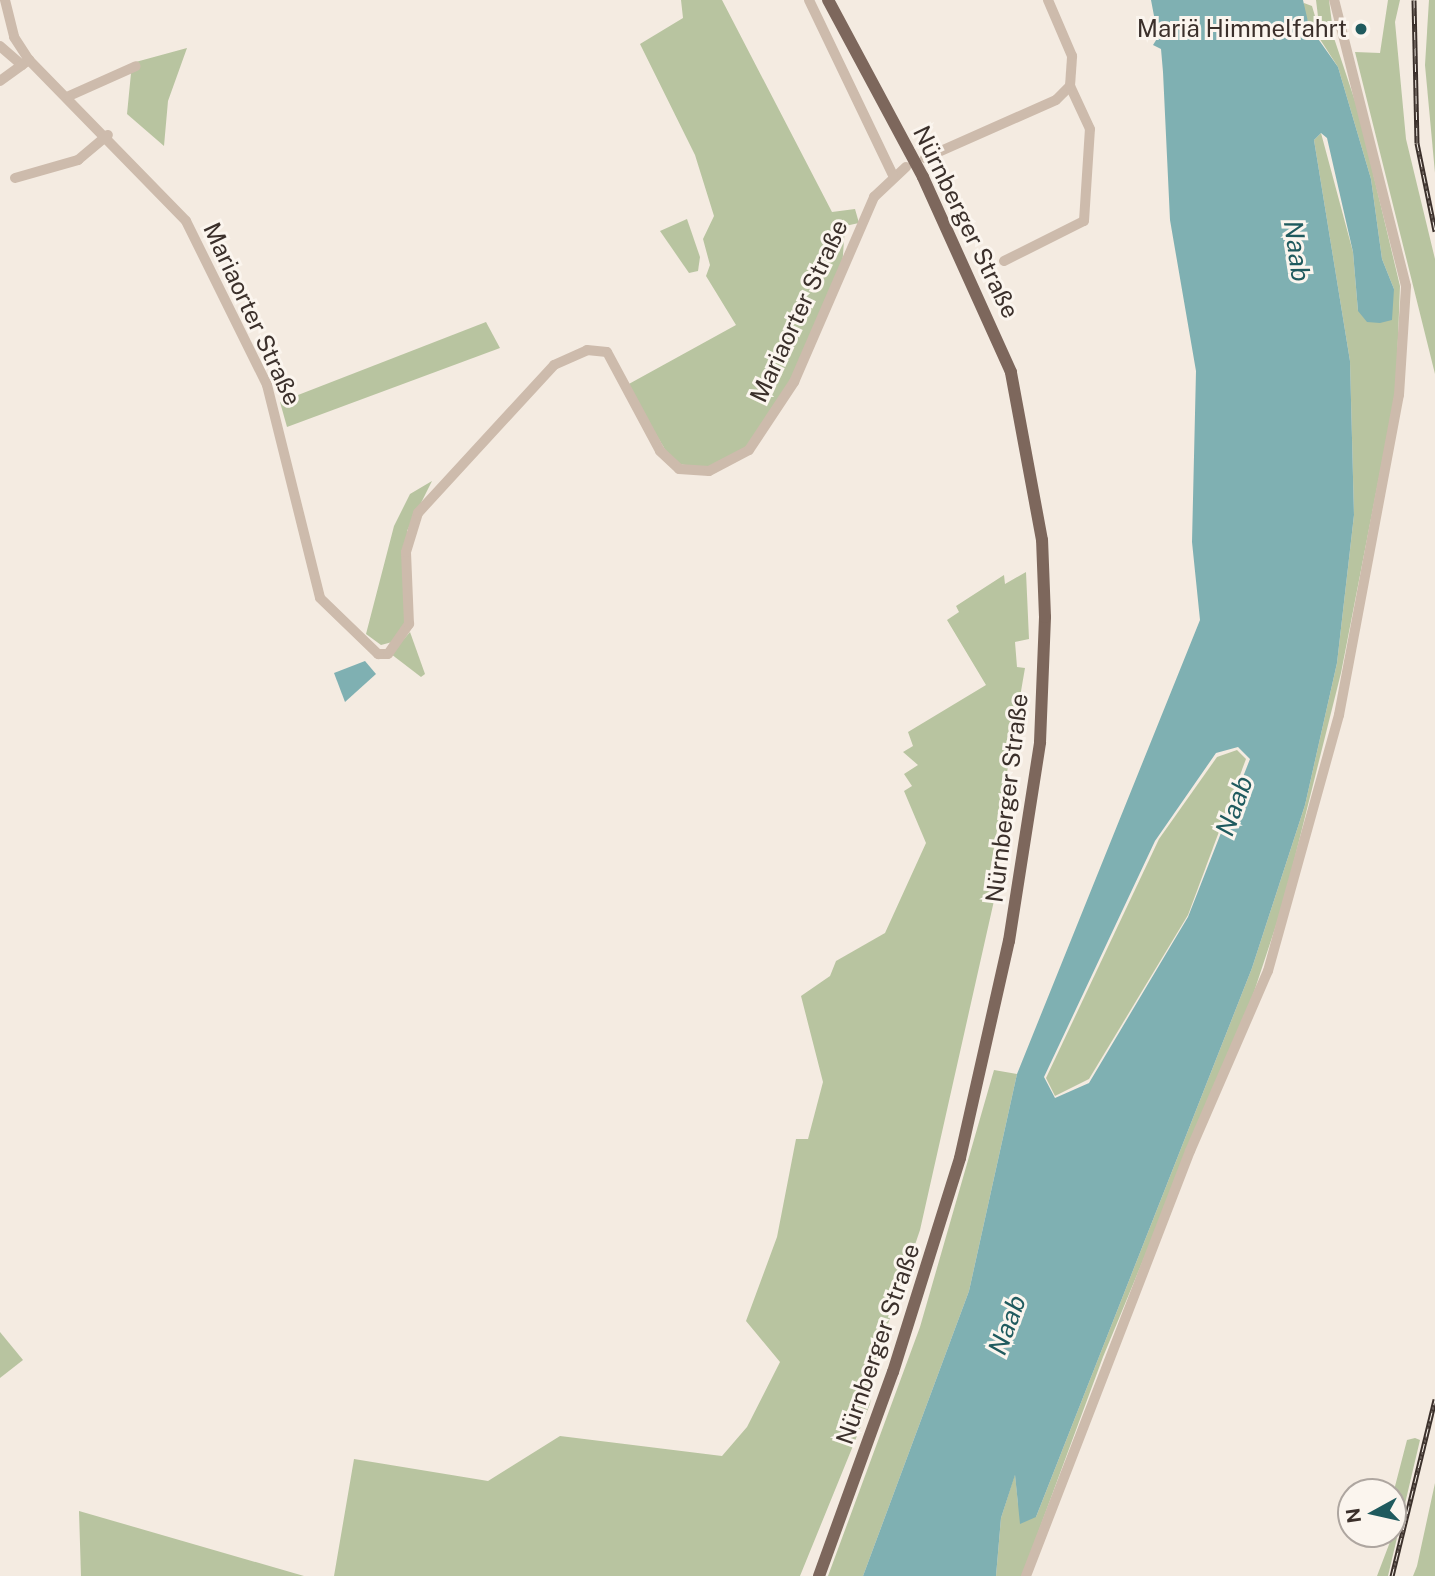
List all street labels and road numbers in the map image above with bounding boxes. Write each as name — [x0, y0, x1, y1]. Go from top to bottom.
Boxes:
street label: Nürnberger Straße — [907, 121, 1025, 323]
street label: Mariaorter Straße — [744, 215, 854, 407]
street label: Mariaorter Straße — [197, 218, 307, 410]
street label: Nürnberger Straße — [980, 692, 1034, 904]
street label: Nürnberger Straße — [830, 1240, 926, 1448]

